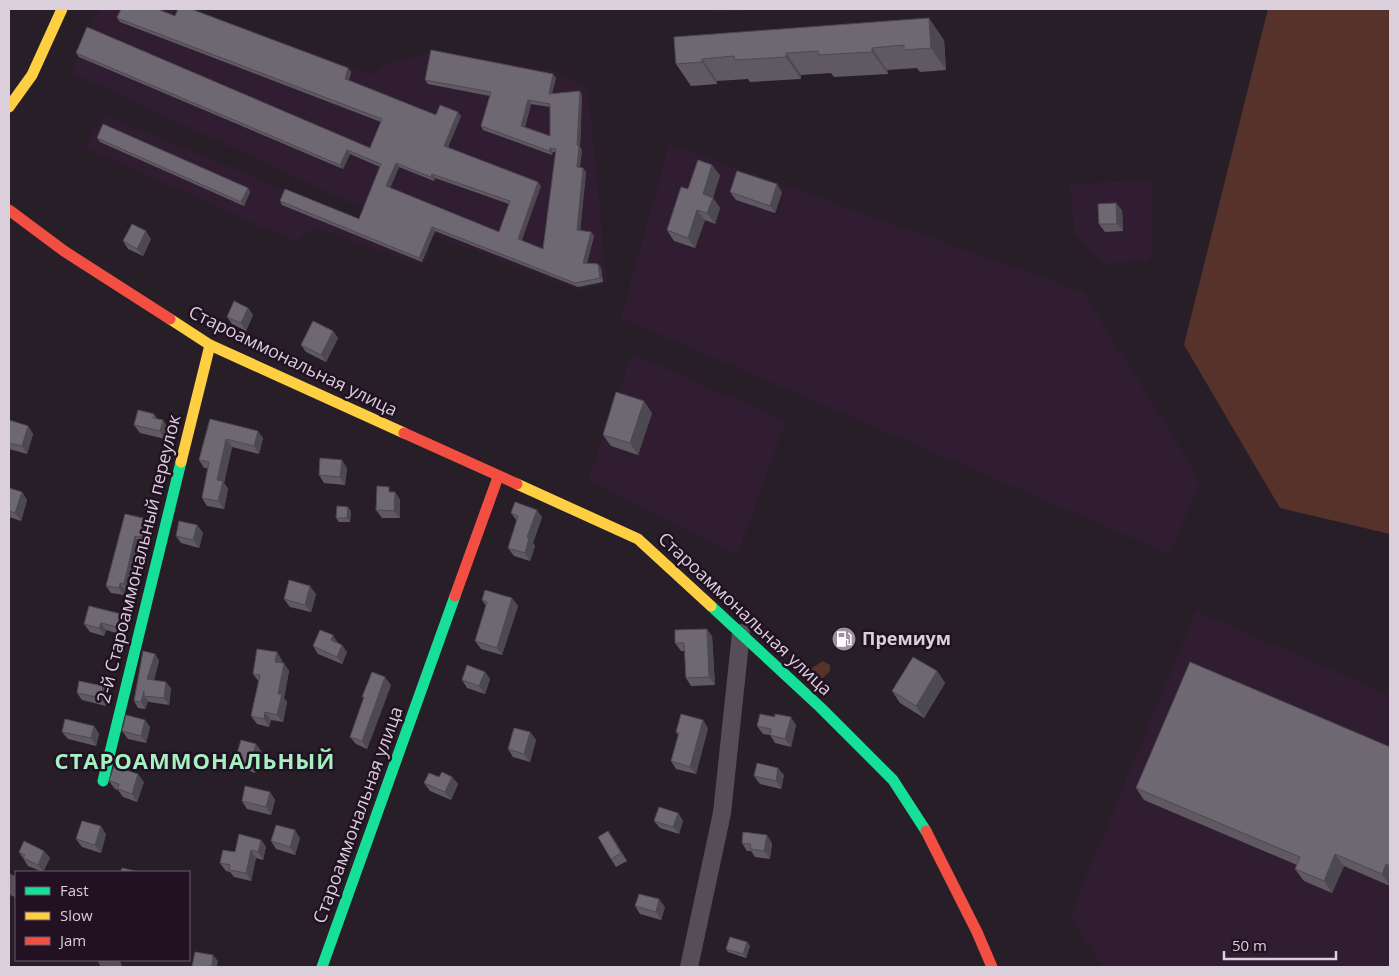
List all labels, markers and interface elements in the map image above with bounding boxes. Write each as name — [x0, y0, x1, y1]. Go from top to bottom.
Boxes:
street label: Староаммональная улица — [185, 299, 402, 421]
street label: 2-й Староаммональный переулок — [91, 411, 186, 706]
street label: Староаммональная улица — [654, 526, 838, 700]
fuel station icon: Премиум — [831, 626, 857, 652]
place label: Премиум — [862, 626, 951, 650]
street label: Староаммональная улица — [307, 703, 408, 926]
district label: СТАРОАММОНАЛЬНЫЙ — [55, 745, 335, 775]
legend — [15, 871, 190, 961]
text: Fast — [60, 880, 89, 900]
text: Slow — [60, 905, 93, 925]
scale bar — [1224, 928, 1336, 960]
text: Jam — [58, 930, 86, 950]
text: 50 m — [1232, 935, 1267, 955]

